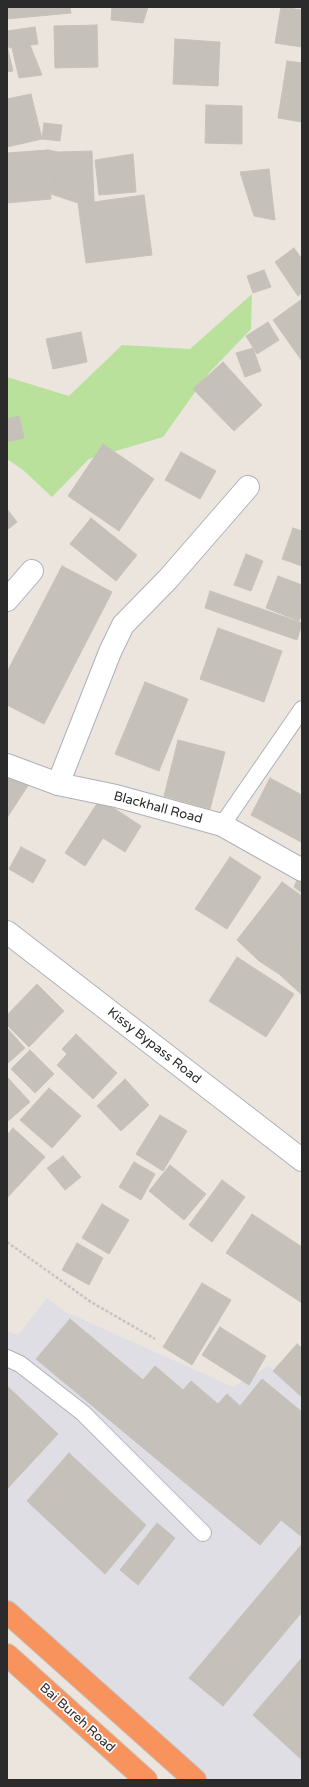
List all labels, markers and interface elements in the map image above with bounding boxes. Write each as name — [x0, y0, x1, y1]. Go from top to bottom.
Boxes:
street label: Blackhall Road — [112, 789, 204, 827]
street label: Kissy Bypass Road — [104, 1005, 204, 1087]
street label: Bai Bureh Road — [36, 1680, 118, 1756]

